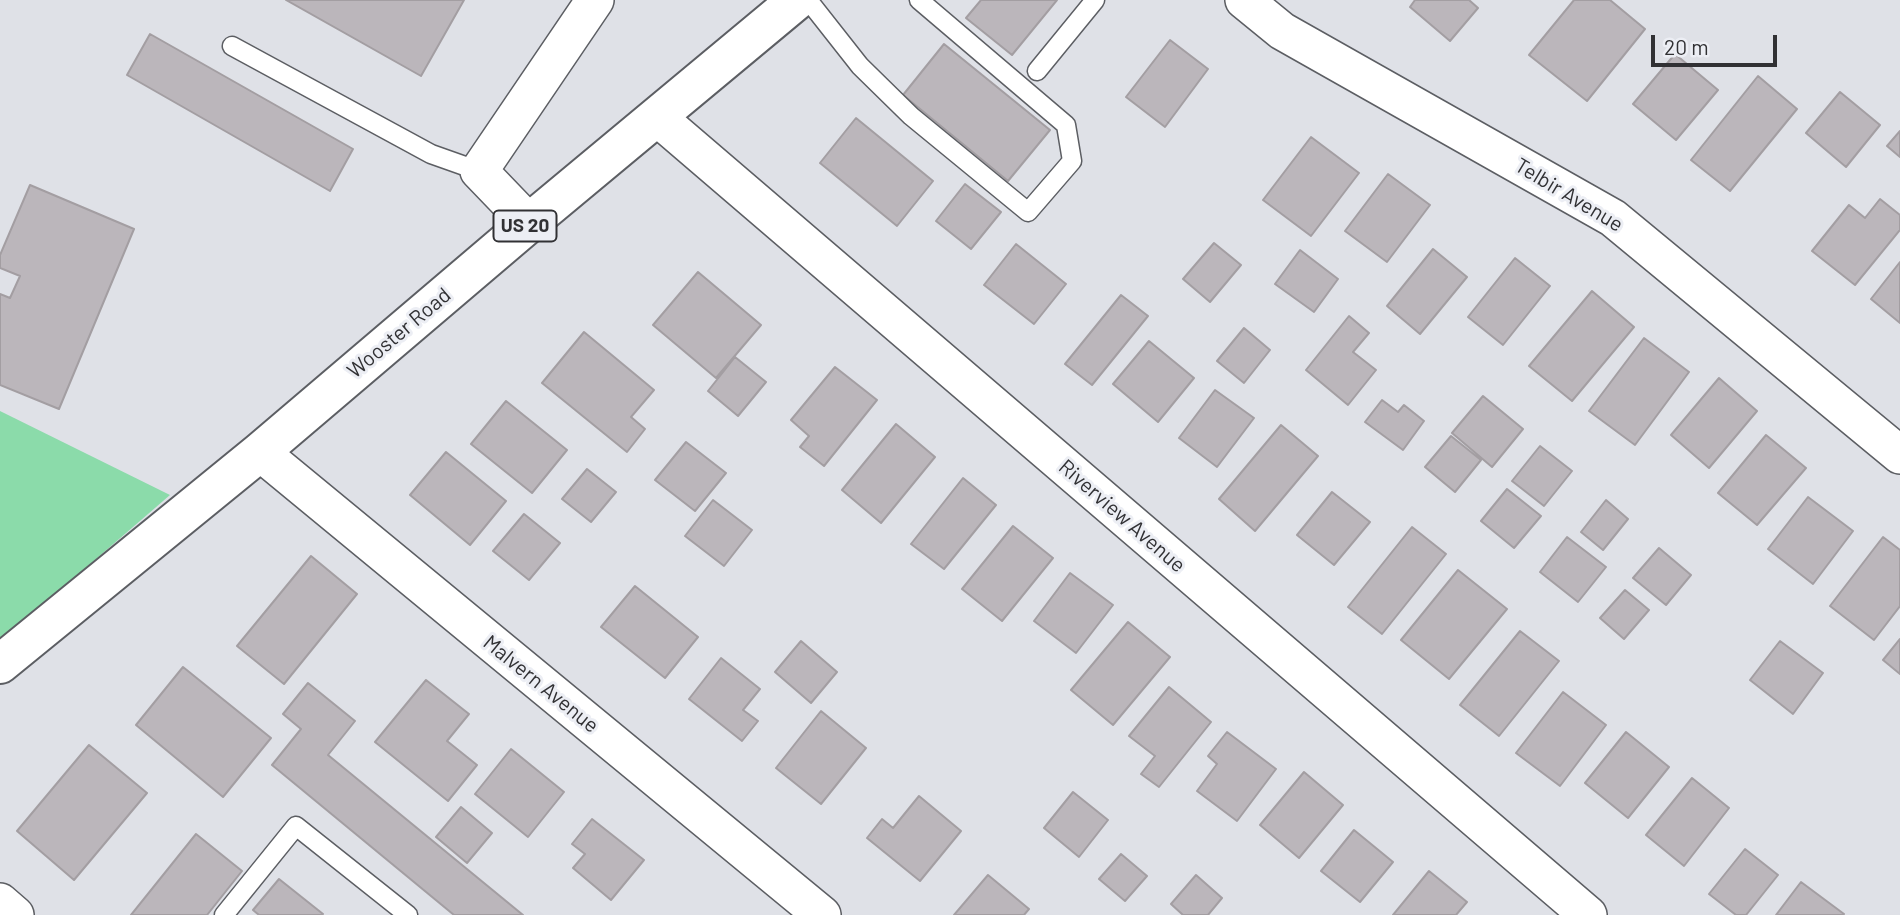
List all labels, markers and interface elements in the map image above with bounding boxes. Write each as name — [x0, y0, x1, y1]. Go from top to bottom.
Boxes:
scale bar — [1655, 21, 1781, 65]
text: 20 m — [1664, 34, 1709, 59]
street label: Telbir Avenue — [1510, 153, 1628, 237]
road number: US 20 — [494, 210, 556, 242]
street label: Wooster Road — [342, 282, 456, 384]
street label: Riverview Avenue — [1054, 454, 1190, 578]
street label: Malvern Avenue — [478, 630, 604, 738]

